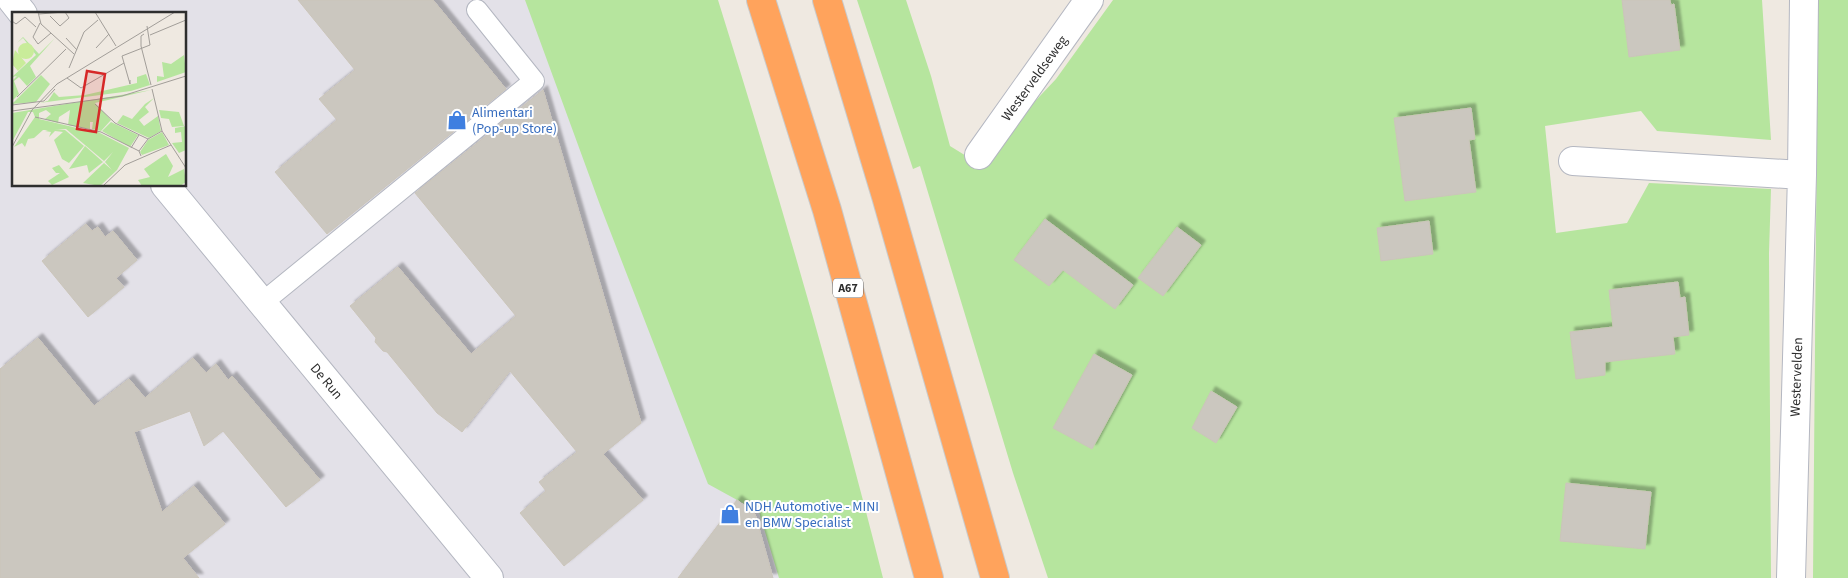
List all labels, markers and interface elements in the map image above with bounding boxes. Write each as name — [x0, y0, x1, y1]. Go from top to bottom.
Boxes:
inset map — [12, 12, 186, 186]
street label: Westerveldseweg — [997, 32, 1073, 126]
place label: Alimentari (Pop-up Store) — [472, 103, 557, 139]
shop icon: Alimentari (Pop-up Store) — [446, 109, 468, 131]
road number: A67 — [833, 278, 863, 298]
street label: Westervelden — [1786, 337, 1808, 417]
street label: De Run — [305, 359, 347, 404]
place label: NDH Automotive - MINI en BMW Specialist — [745, 497, 879, 533]
shop icon: NDH Automotive - MINI en BMW Specialist — [719, 503, 741, 525]

